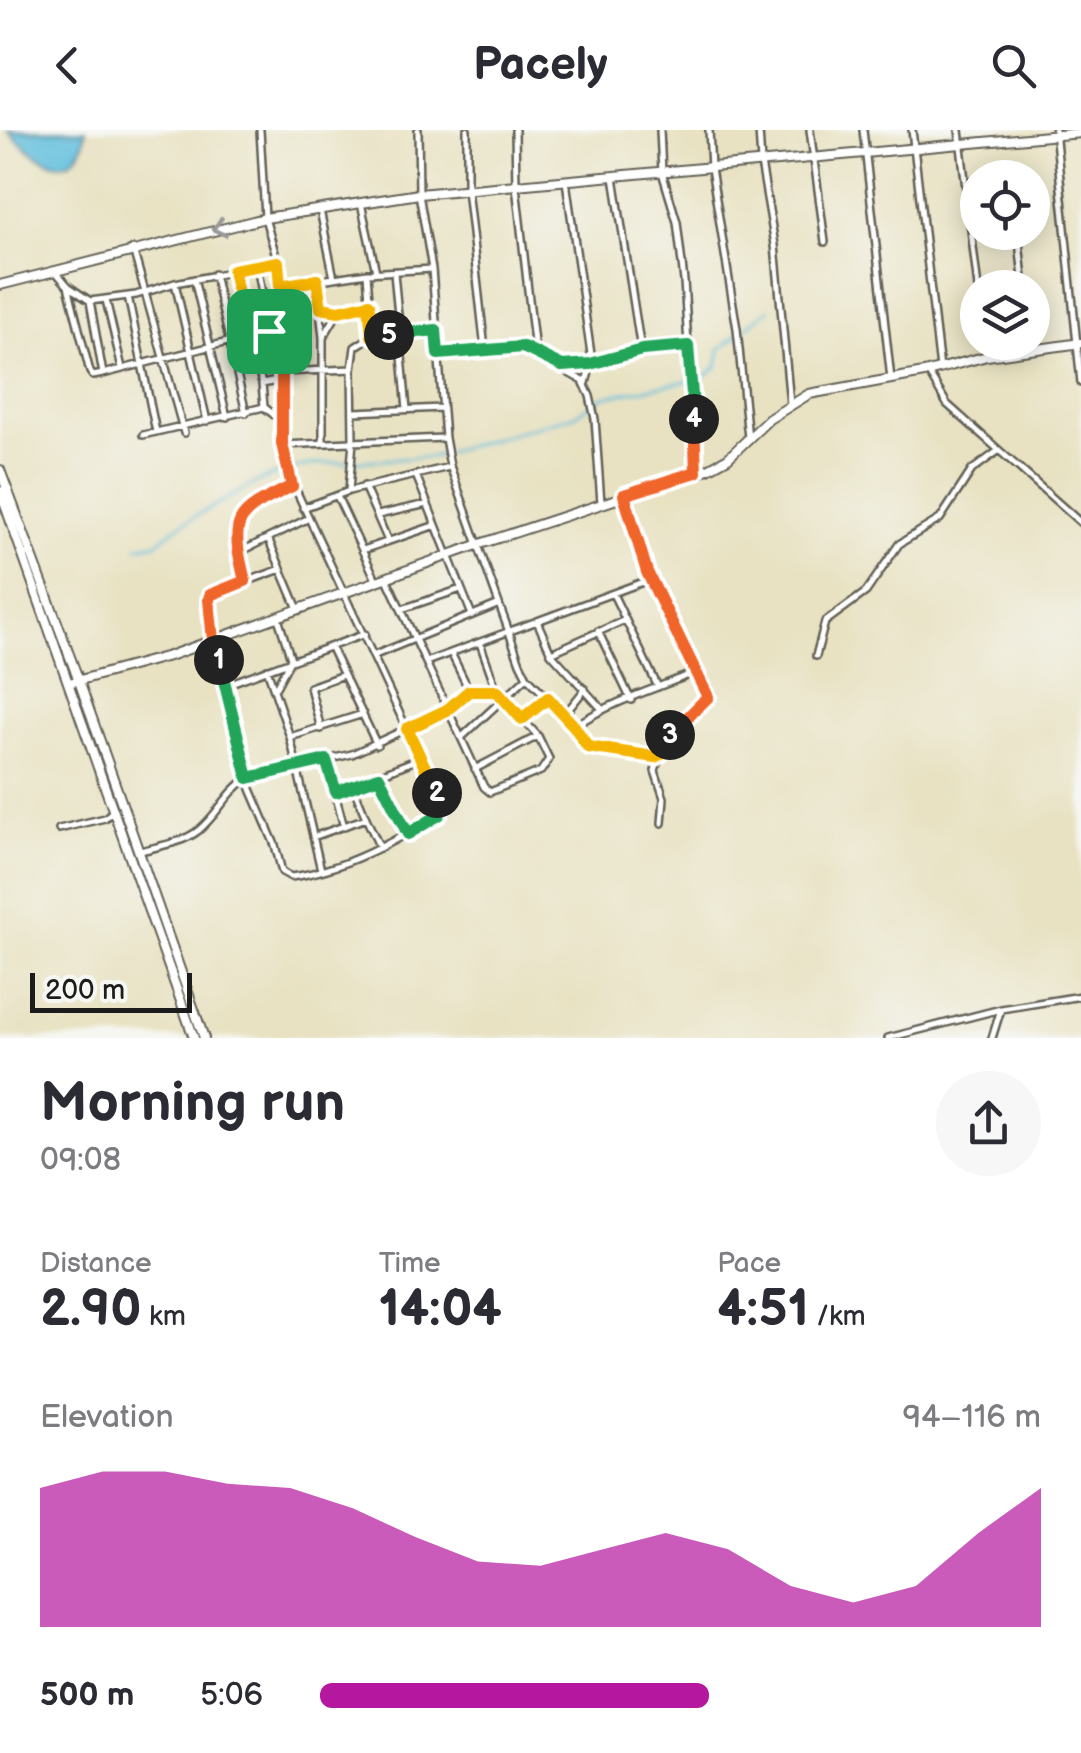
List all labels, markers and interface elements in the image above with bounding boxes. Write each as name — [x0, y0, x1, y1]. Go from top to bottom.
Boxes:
icon: back — [40, 38, 95, 93]
text: Pacely — [473, 38, 608, 93]
icon: search — [986, 38, 1041, 93]
map controls — [960, 160, 1050, 360]
button: locate — [960, 160, 1050, 250]
one-way arrow — [211, 216, 228, 237]
button: layers — [960, 270, 1050, 360]
pin — [227, 289, 312, 374]
icon: arrive — [242, 304, 297, 359]
pin: 5 — [364, 310, 414, 360]
text: 5 — [381, 318, 397, 351]
pin: 4 — [669, 394, 719, 444]
text: 4 — [686, 402, 702, 435]
pin: 1 — [194, 635, 244, 685]
text: 1 — [213, 643, 225, 676]
pin: 3 — [645, 710, 695, 760]
text: 3 — [662, 718, 678, 751]
pin: 2 — [412, 768, 462, 818]
text: 2 — [429, 776, 445, 809]
scale bar — [30, 968, 192, 1013]
text: 200 m — [45, 974, 125, 1007]
text: Morning run — [40, 1070, 345, 1137]
button: share — [936, 1071, 1041, 1176]
text: 09:08 — [40, 1141, 121, 1180]
text: Distance — [40, 1247, 152, 1280]
text: Time — [379, 1247, 441, 1280]
text: Pace — [717, 1247, 781, 1280]
text: 2.90 — [40, 1280, 141, 1340]
text: 14:04 — [379, 1280, 502, 1340]
text: 4:51 — [717, 1280, 809, 1340]
text: km — [141, 1300, 186, 1333]
text: /km — [809, 1300, 866, 1333]
text: Elevation — [40, 1398, 173, 1437]
text: 94–116 m — [902, 1398, 1041, 1437]
text: 500 m — [40, 1676, 134, 1715]
text: 5:06 — [200, 1676, 263, 1715]

